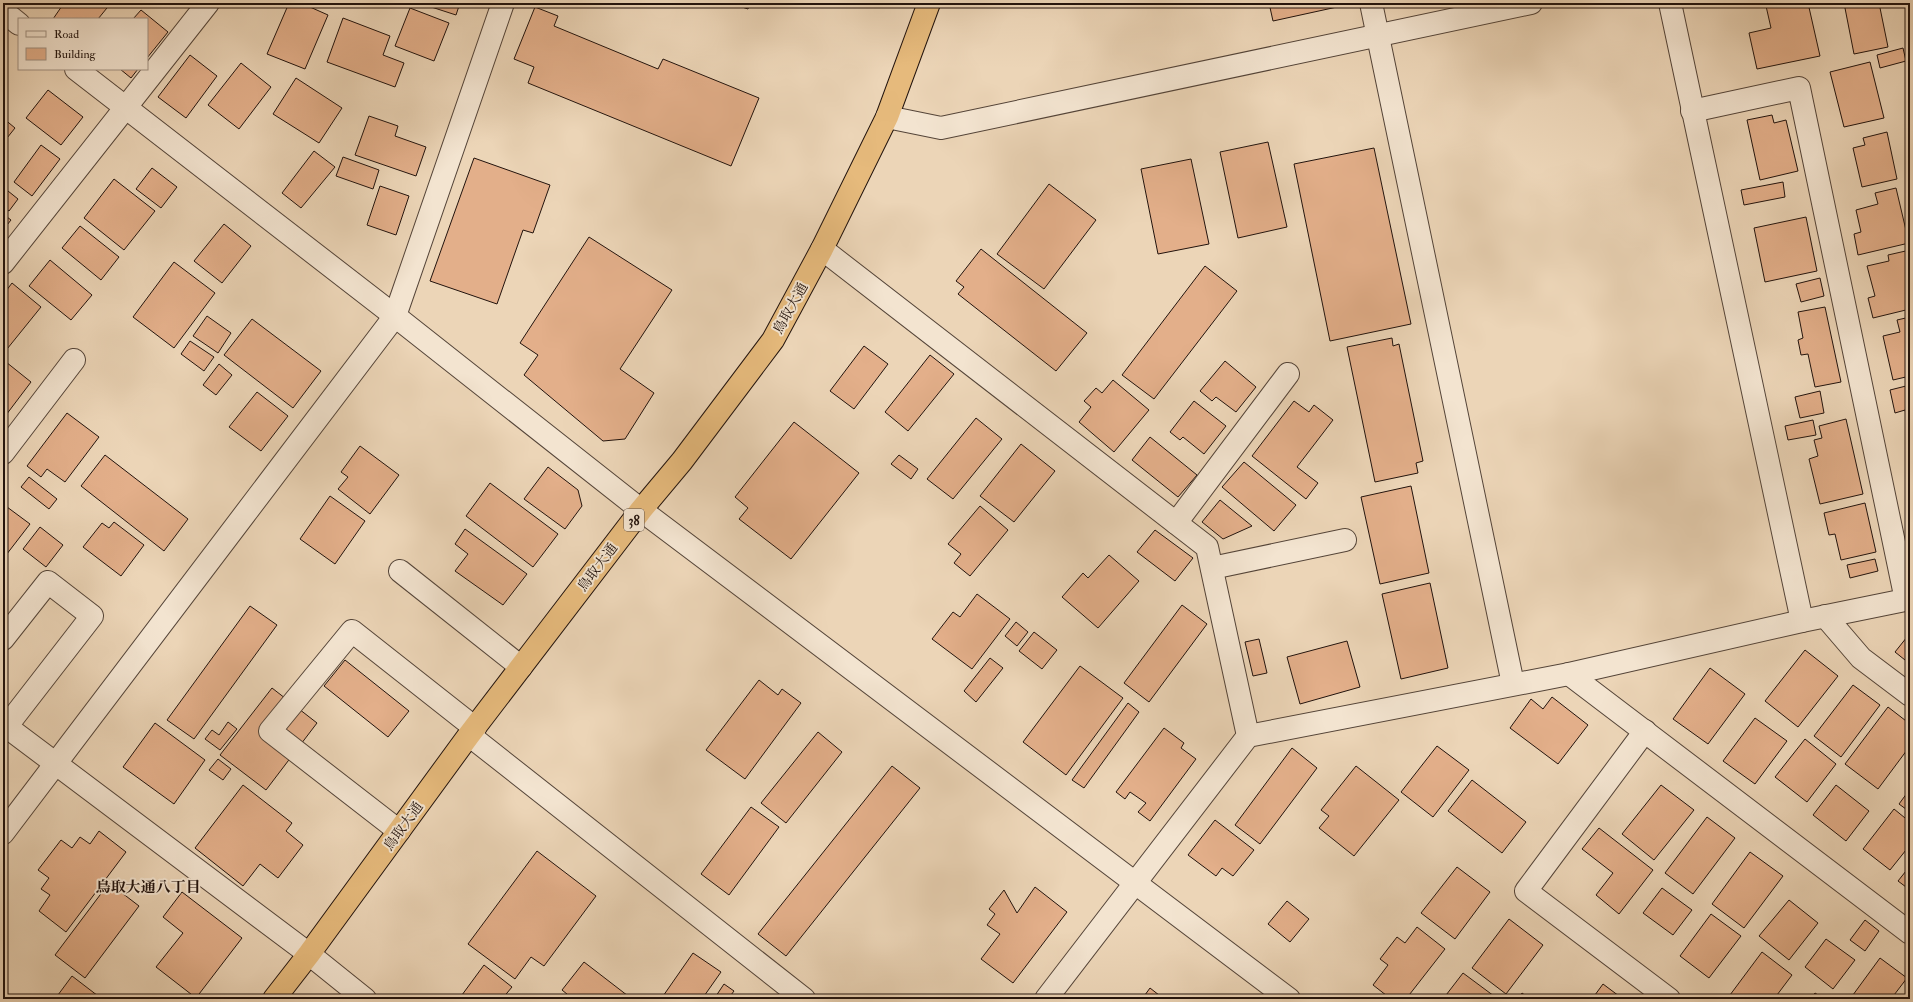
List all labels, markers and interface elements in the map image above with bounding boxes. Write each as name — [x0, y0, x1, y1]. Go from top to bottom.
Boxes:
legend — [18, 18, 148, 70]
text: Road — [54, 27, 79, 42]
text: Building — [54, 47, 97, 62]
street label: 鳥取大通 — [769, 280, 811, 337]
road number: 38 — [624, 509, 644, 531]
street label: 鳥取大通 — [574, 540, 621, 595]
street label: 鳥取大通 — [380, 799, 427, 854]
district label: 鳥取大通八丁目 — [95, 878, 201, 897]

